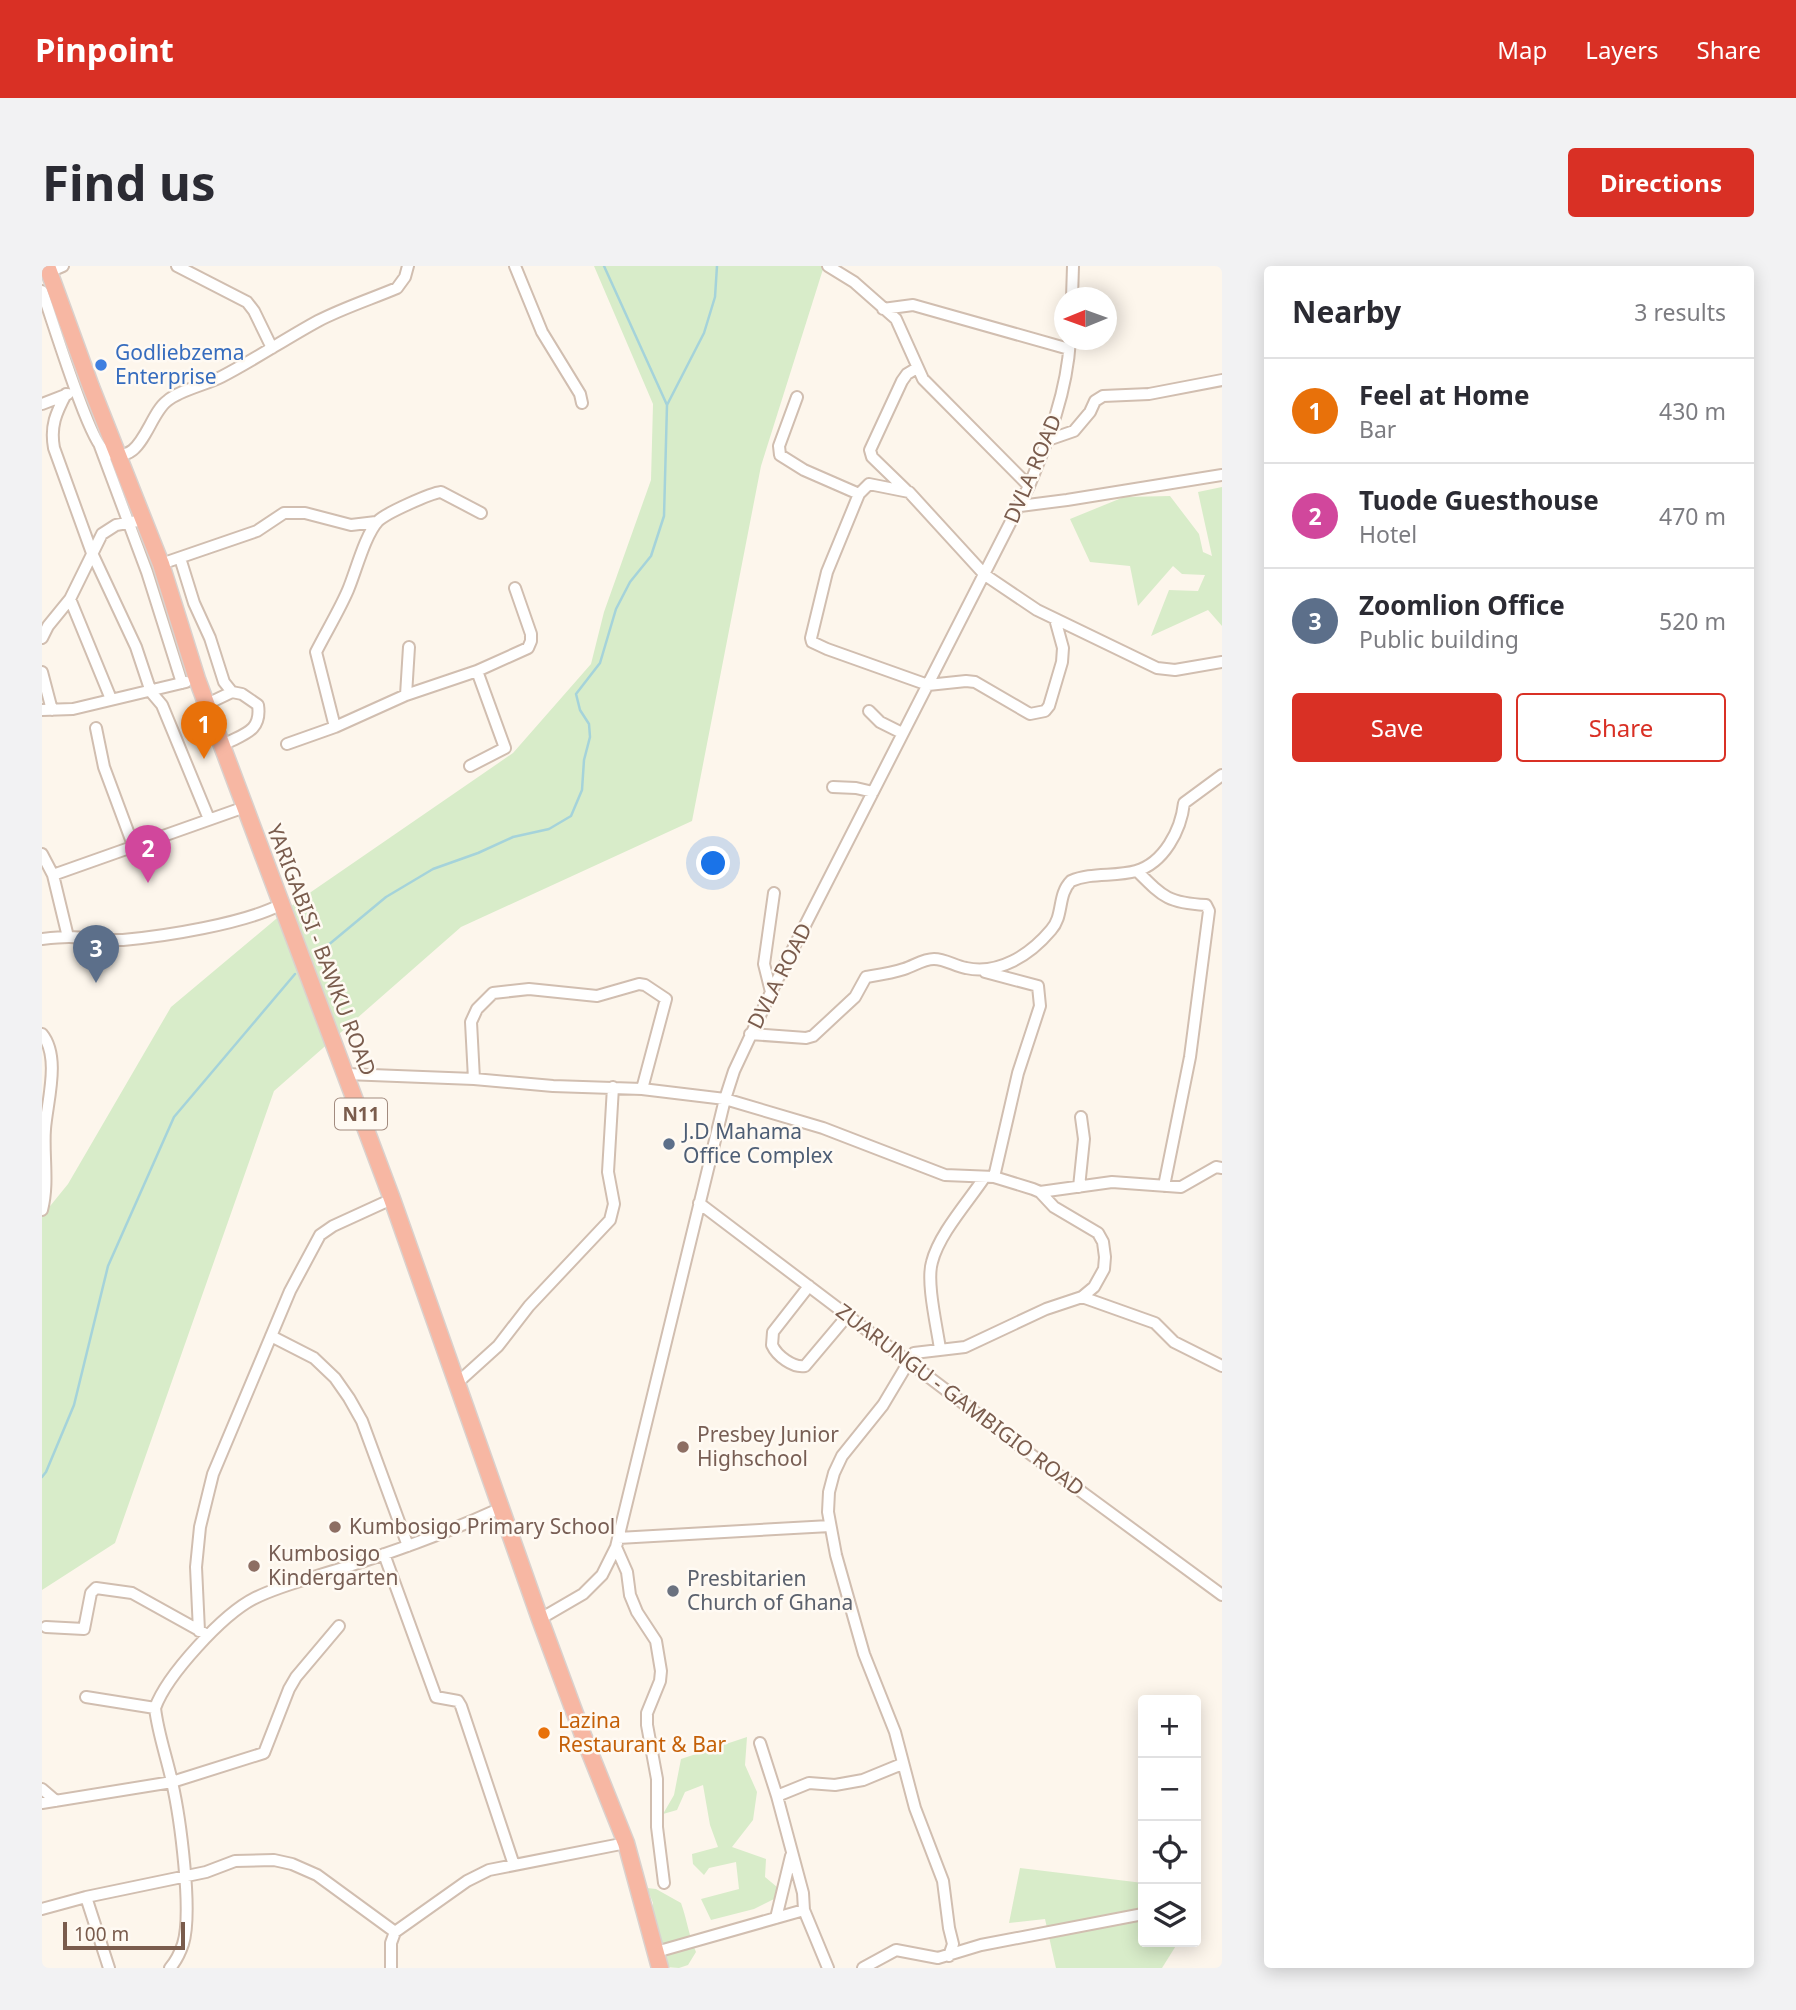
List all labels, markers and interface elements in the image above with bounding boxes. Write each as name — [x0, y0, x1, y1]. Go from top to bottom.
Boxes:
text: Pinpoint — [35, 27, 174, 72]
text: Map — [1497, 33, 1547, 66]
text: Layers — [1585, 33, 1659, 66]
text: Share — [1697, 33, 1761, 66]
button: Directions — [1568, 148, 1754, 217]
text: Find us — [42, 149, 216, 215]
north arrow — [1054, 287, 1117, 350]
text: Nearby — [1292, 291, 1401, 332]
text: 3 results — [1634, 296, 1726, 328]
place label: Godliebzema Enterprise — [115, 338, 244, 390]
marker: Godliebzema Enterprise — [93, 357, 109, 373]
text: Feel at Home — [1359, 377, 1529, 413]
text: 1 — [1308, 395, 1322, 427]
text: 430 m — [1659, 395, 1726, 427]
street label: DVLA ROAD — [997, 410, 1068, 527]
text: Bar — [1359, 413, 1396, 445]
text: Tuode Guesthouse — [1359, 482, 1599, 518]
text: 2 — [1308, 500, 1322, 532]
text: 470 m — [1659, 500, 1726, 532]
text: Hotel — [1359, 518, 1417, 550]
text: Zoomlion Office — [1359, 587, 1565, 623]
text: 3 — [1308, 605, 1322, 637]
text: 520 m — [1659, 605, 1726, 637]
text: Public building — [1359, 623, 1519, 655]
button: Save — [1292, 693, 1502, 762]
button: Share — [1516, 693, 1726, 762]
pin: 1 — [181, 701, 227, 759]
street label: YARIGABISI - BAWKU ROAD — [261, 820, 383, 1079]
pin: 2 — [125, 825, 171, 883]
your location — [696, 846, 730, 880]
street label: DVLA ROAD — [740, 918, 818, 1033]
pin: 3 — [73, 925, 119, 983]
road number: N11 — [335, 1098, 387, 1129]
place label: J.D Mahama Office Complex — [681, 1117, 833, 1169]
marker: J.D Mahama Office Complex — [661, 1136, 677, 1152]
street label: ZUARUNGU - GAMBIGIO ROAD — [831, 1297, 1090, 1502]
place label: Presbey Junior Highschool — [697, 1420, 839, 1472]
marker: Presbey Junior Highschool — [675, 1439, 691, 1455]
place label: Kumbosigo Primary School — [349, 1512, 615, 1540]
marker: Kumbosigo Primary School — [327, 1519, 343, 1535]
place label: Kumbosigo Kindergarten — [268, 1539, 398, 1591]
marker: Kumbosigo Kindergarten — [246, 1558, 262, 1574]
place label: Presbitarien Church of Ghana — [687, 1564, 853, 1616]
marker: Presbitarien Church of Ghana — [665, 1583, 681, 1599]
map controls — [1138, 1695, 1201, 1947]
button: + — [1138, 1695, 1201, 1758]
place label: Lazina Restaurant & Bar — [558, 1706, 727, 1758]
marker: Lazina Restaurant & Bar — [536, 1725, 552, 1741]
button: − — [1138, 1758, 1201, 1821]
button: locate — [1138, 1821, 1201, 1884]
button: layers — [1138, 1884, 1201, 1947]
scale bar — [63, 1919, 186, 1951]
text: 100 m — [74, 1921, 129, 1947]

